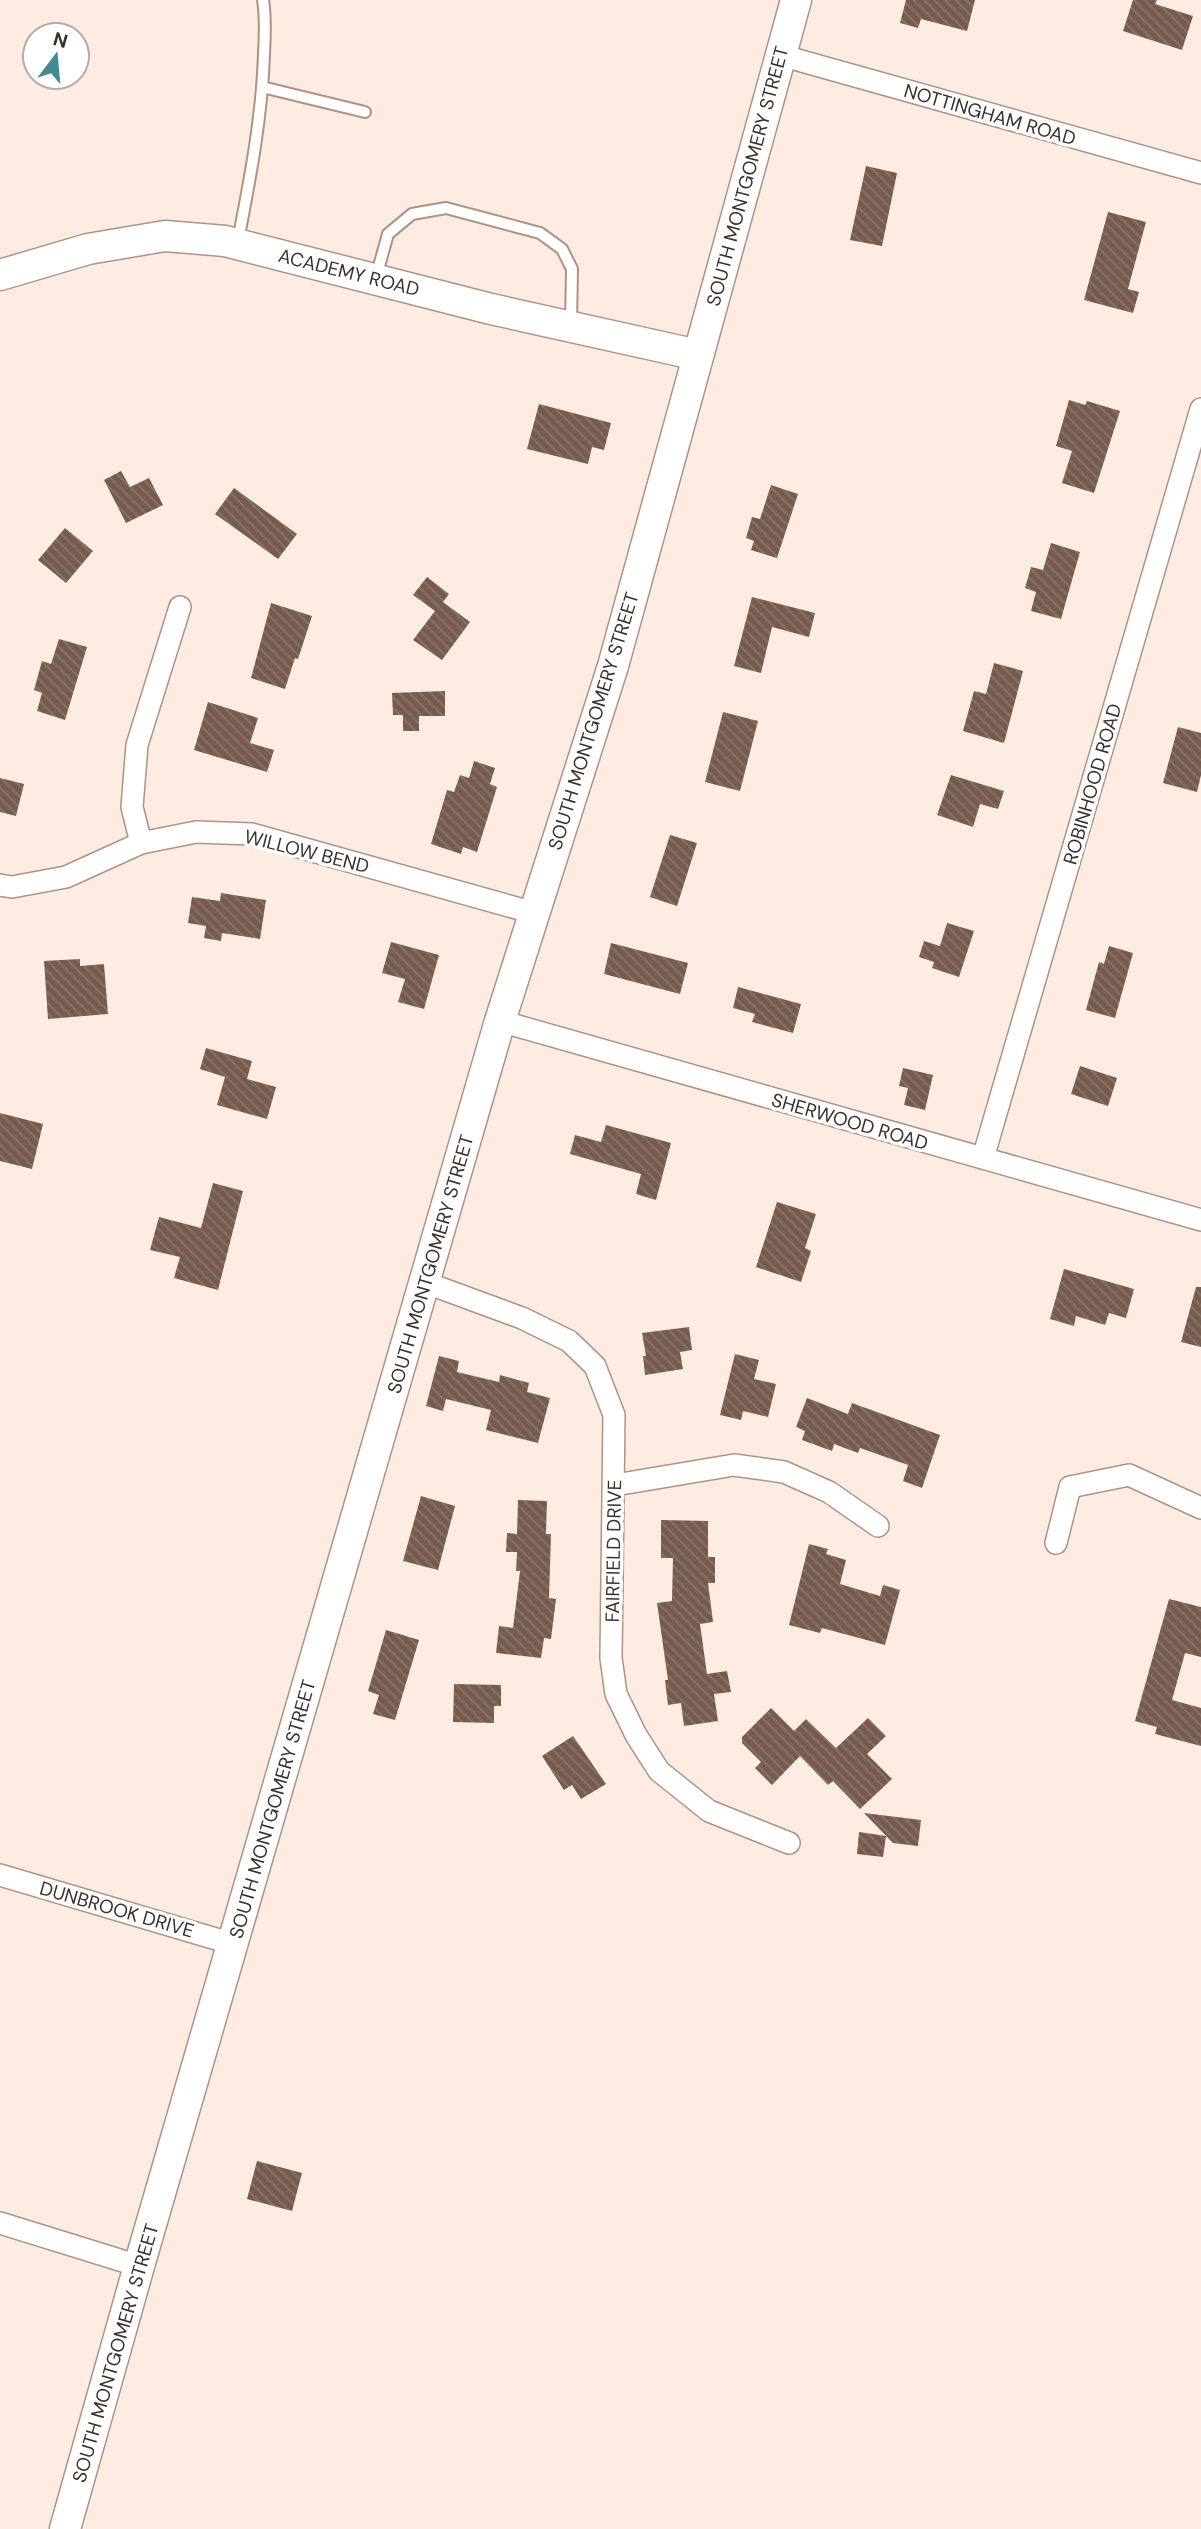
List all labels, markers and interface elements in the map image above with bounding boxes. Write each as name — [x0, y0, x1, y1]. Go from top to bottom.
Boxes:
north arrow — [21, 21, 91, 91]
text: N — [50, 26, 71, 54]
street label: SOUTH MONTGOMERY STREET — [701, 43, 794, 309]
street label: NOTTINGHAM ROAD — [901, 78, 1079, 151]
street label: ACADEMY ROAD — [276, 243, 422, 302]
street label: SOUTH MONTGOMERY STREET — [542, 589, 645, 853]
street label: ROBINHOOD ROAD — [1058, 701, 1127, 867]
street label: WILLOW BEND — [242, 824, 372, 879]
street label: SHERWOOD ROAD — [769, 1087, 931, 1156]
street label: SOUTH MONTGOMERY STREET — [382, 1132, 480, 1396]
street label: FAIRFIELD DRIVE — [600, 1479, 627, 1623]
street label: SOUTH MONTGOMERY STREET — [224, 1677, 322, 1941]
street label: DUNBROOK DRIVE — [37, 1876, 197, 1943]
street label: SOUTH MONTGOMERY STREET — [67, 2221, 165, 2485]

